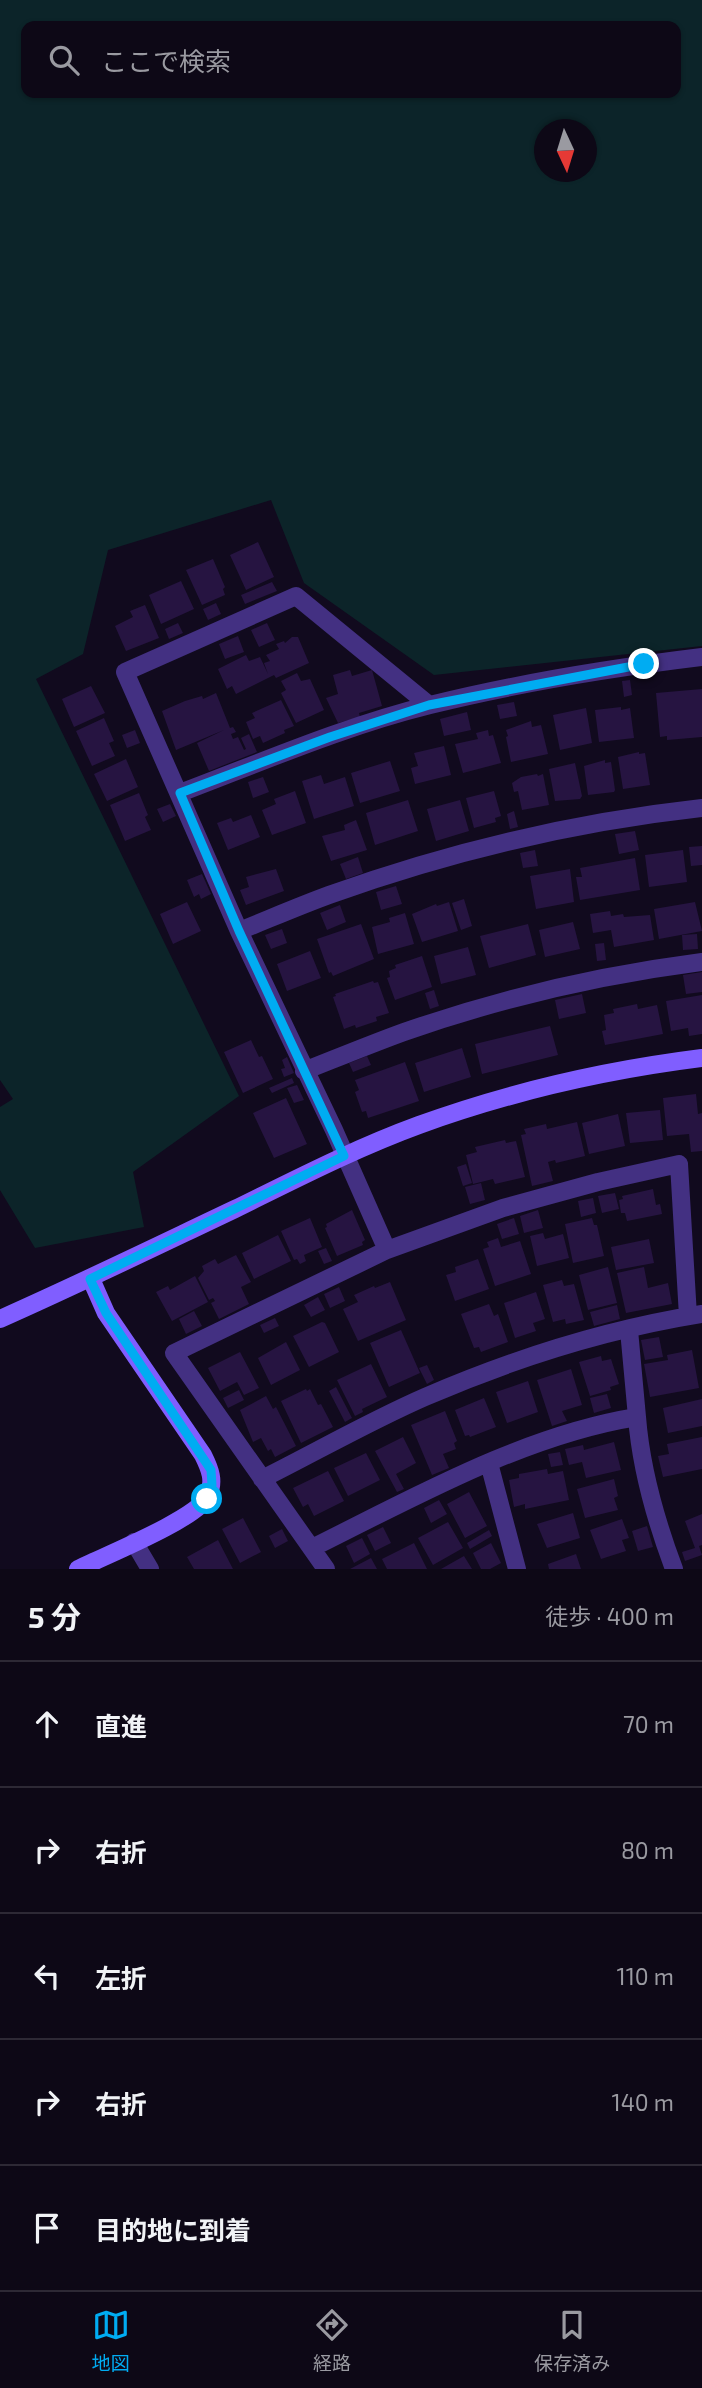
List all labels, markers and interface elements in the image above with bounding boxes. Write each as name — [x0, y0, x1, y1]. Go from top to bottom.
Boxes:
search box — [21, 21, 681, 98]
icon: search — [45, 41, 83, 79]
text: ここで検索 — [101, 45, 231, 76]
north arrow — [534, 119, 597, 182]
route end — [628, 648, 659, 679]
route start — [191, 1483, 222, 1514]
text: 5 分 — [28, 1598, 81, 1634]
text: 徒歩 · 400 m — [545, 1602, 674, 1630]
icon: ahead — [28, 1705, 66, 1743]
text: 直進 — [95, 1710, 147, 1741]
text: 70 m — [623, 1710, 674, 1738]
icon: right — [28, 1831, 66, 1869]
text: 右折 — [95, 1836, 147, 1867]
text: 80 m — [621, 1836, 674, 1864]
icon: left — [28, 1957, 66, 1995]
text: 左折 — [95, 1962, 147, 1993]
text: 110 m — [617, 1962, 674, 1990]
icon: right — [28, 2083, 66, 2121]
text: 右折 — [95, 2088, 147, 2119]
text: 140 m — [612, 2088, 674, 2116]
icon: arrive — [28, 2209, 66, 2247]
text: 目的地に到着 — [95, 2214, 251, 2245]
tab: 地図 — [92, 2306, 130, 2375]
tab: 経路 — [313, 2306, 351, 2375]
tab: 保存済み — [534, 2306, 610, 2375]

